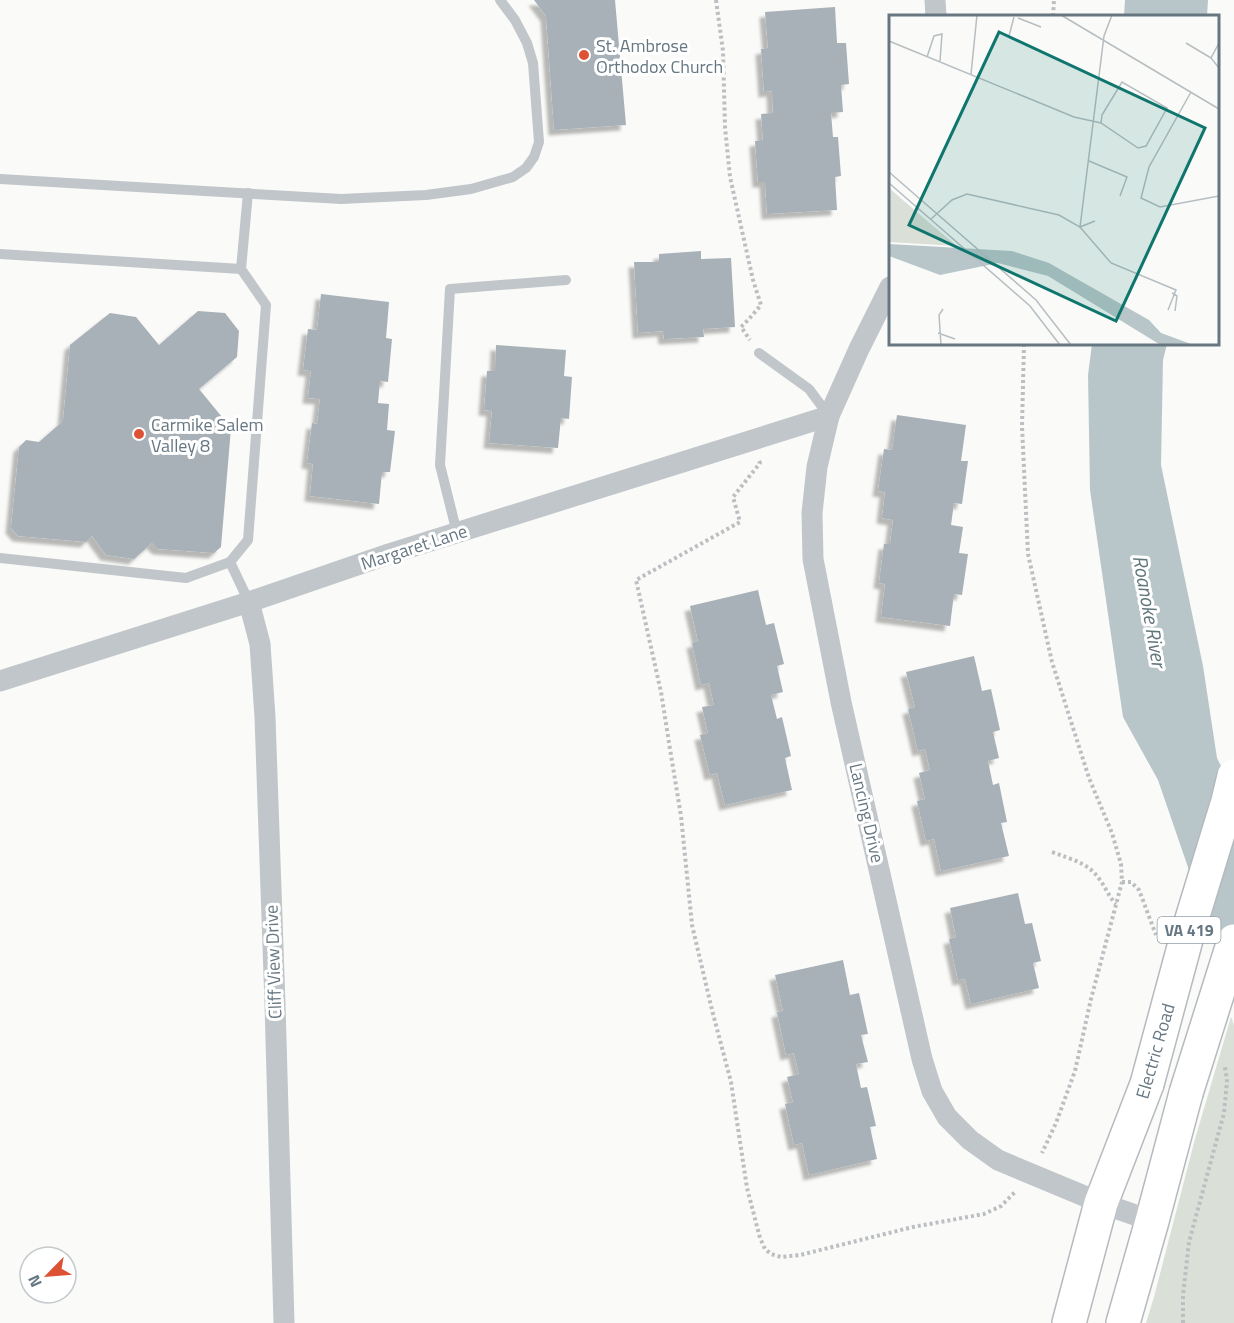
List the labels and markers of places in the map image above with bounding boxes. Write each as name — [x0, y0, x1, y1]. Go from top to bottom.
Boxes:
place label: St. Ambrose Orthodox Church — [596, 32, 723, 80]
marker: St. Ambrose Orthodox Church — [577, 48, 591, 62]
place label: Carmike Salem Valley 8 — [151, 411, 264, 459]
marker: Carmike Salem Valley 8 — [132, 427, 146, 441]

